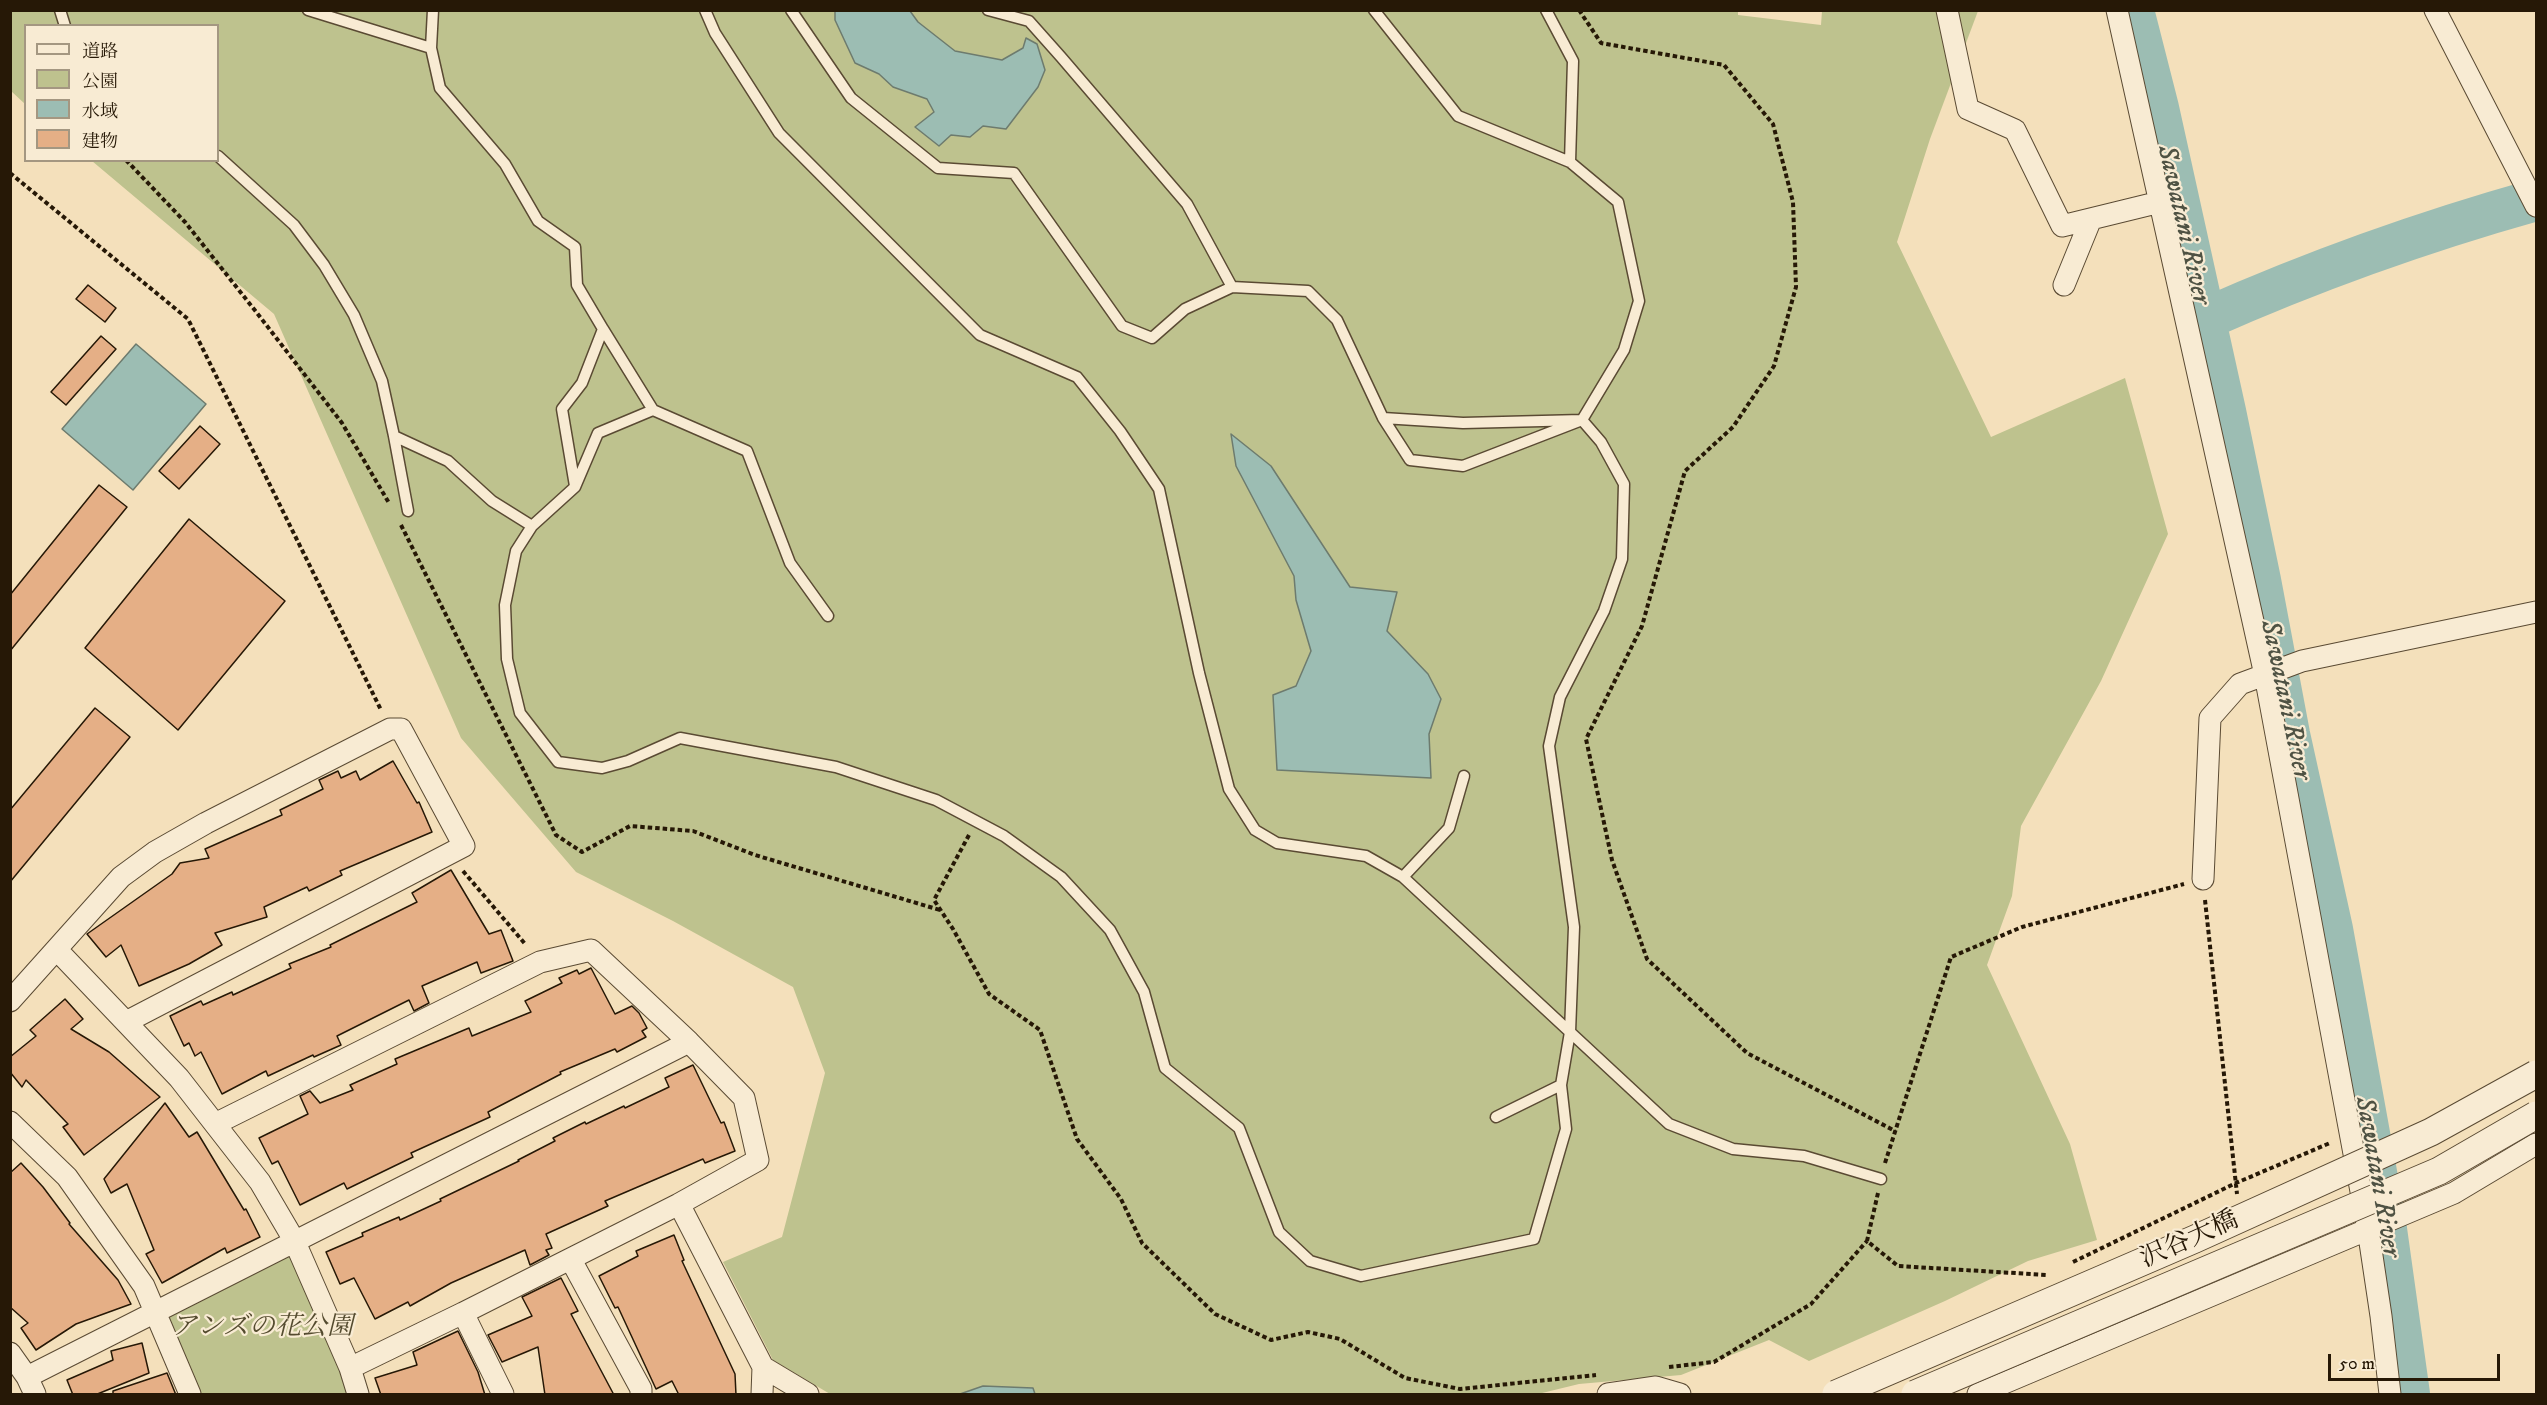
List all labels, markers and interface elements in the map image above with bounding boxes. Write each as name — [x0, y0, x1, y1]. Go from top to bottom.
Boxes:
legend — [24, 24, 219, 162]
text: 道路 — [82, 41, 118, 63]
text: 公園 — [82, 71, 118, 93]
text: 水域 — [82, 101, 118, 123]
text: 建物 — [82, 131, 118, 153]
water label: Sawatani River — [2148, 142, 2216, 308]
water label: Sawatani River — [2251, 617, 2317, 783]
water label: Sawatani River — [2346, 1094, 2406, 1260]
street label: 沢谷大橋 — [2136, 1206, 2244, 1276]
park label: アンズの花公園 — [171, 1313, 353, 1345]
scale bar — [2331, 1342, 2504, 1380]
text: 50 m — [2339, 1353, 2375, 1375]

